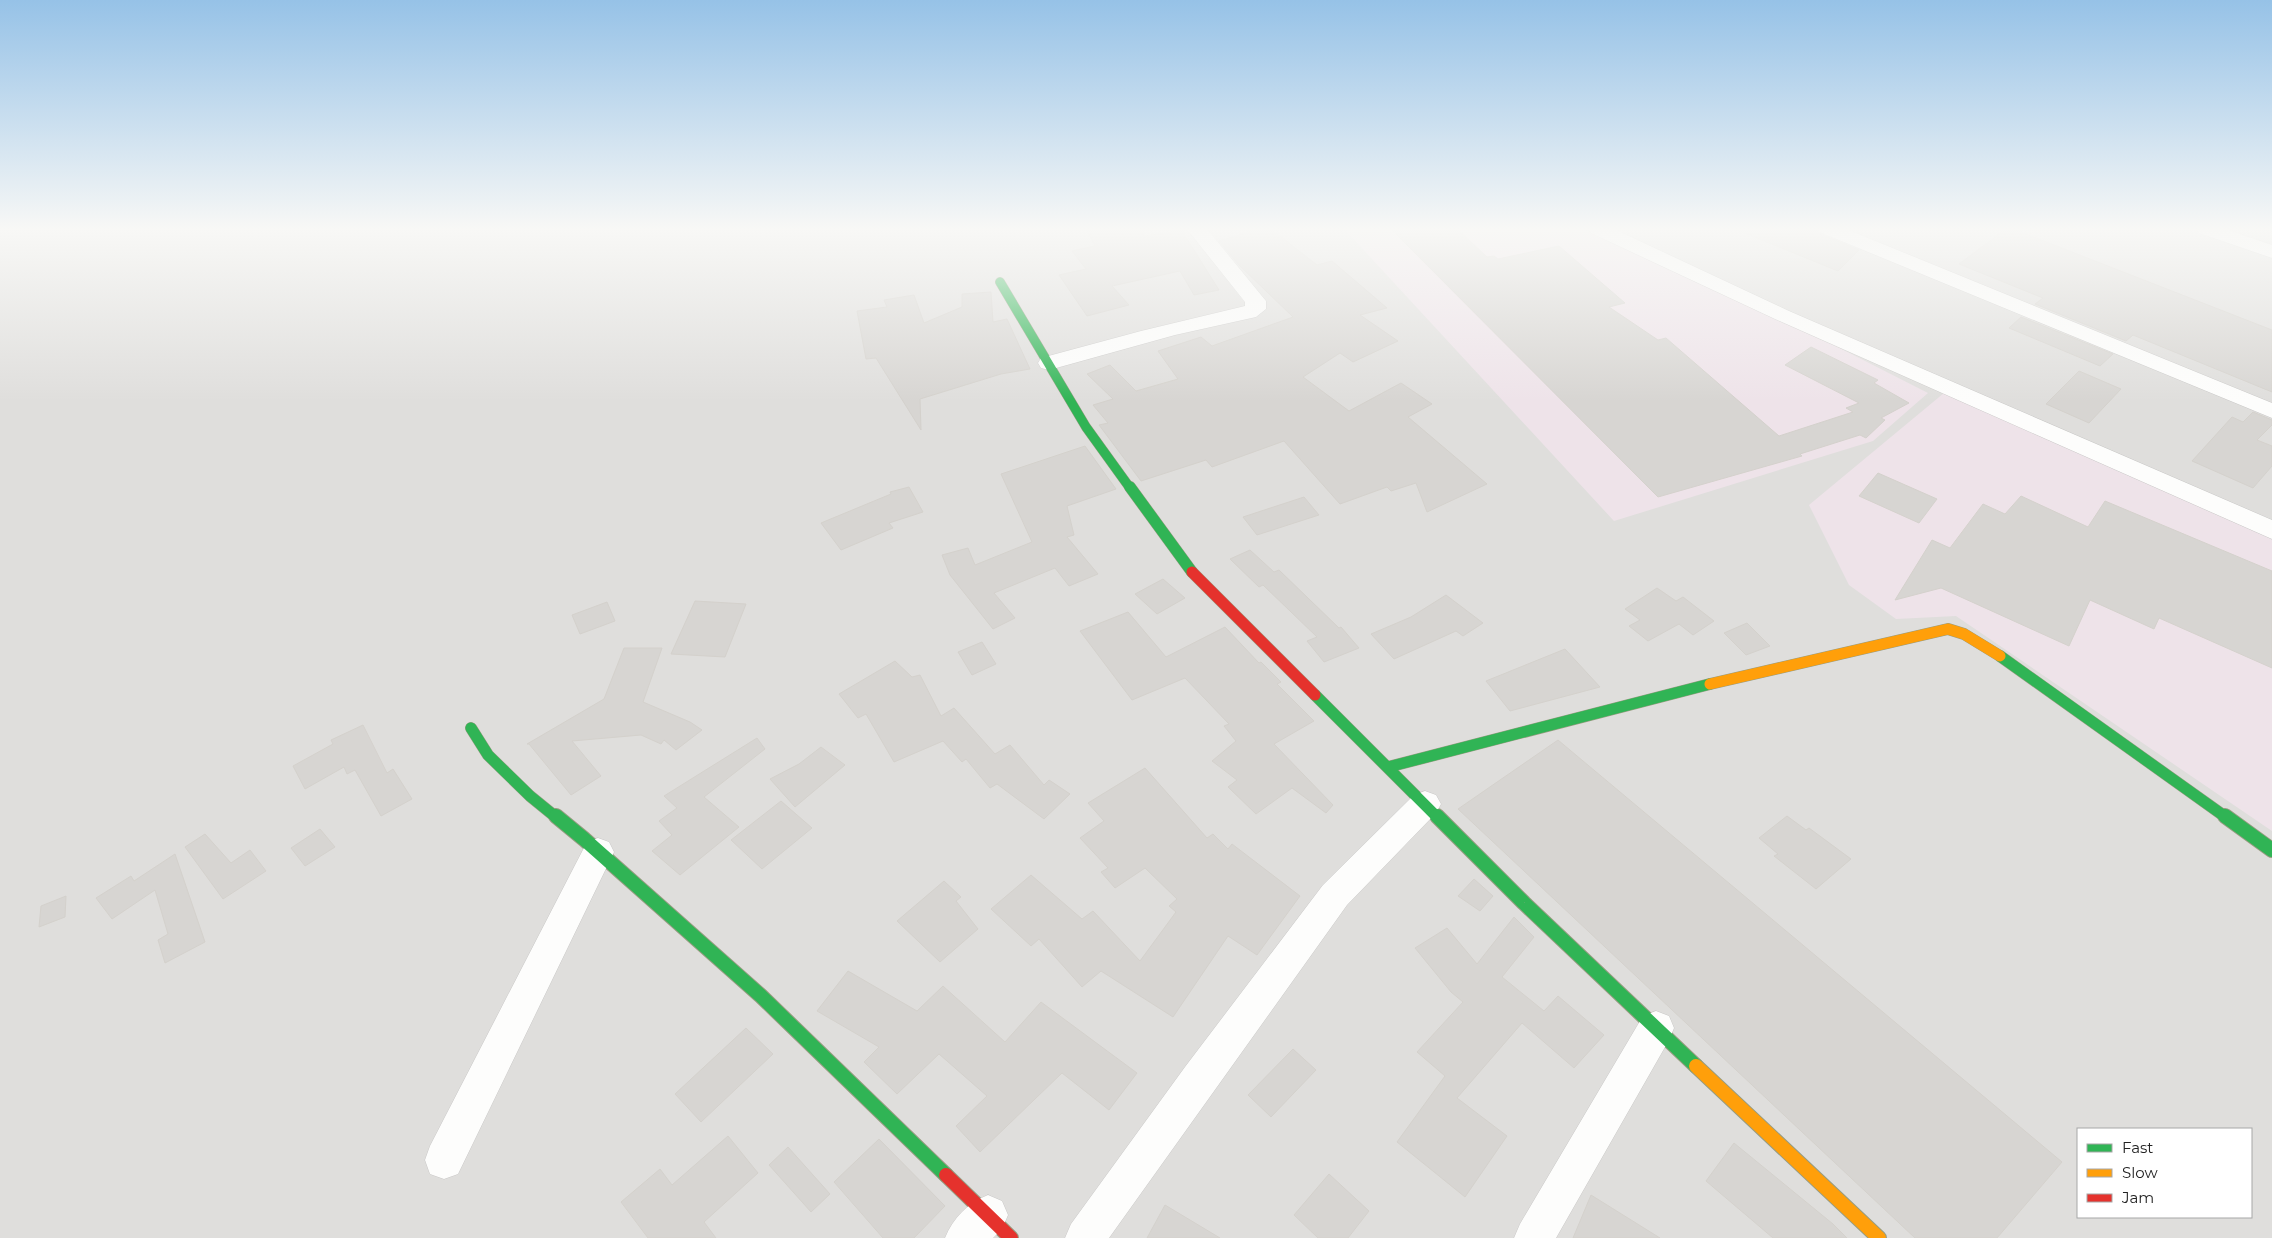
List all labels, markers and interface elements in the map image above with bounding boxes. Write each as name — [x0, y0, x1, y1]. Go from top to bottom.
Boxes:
legend — [2077, 1128, 2252, 1218]
text: Fast — [2122, 1138, 2153, 1157]
text: Slow — [2122, 1163, 2158, 1182]
text: Jam — [2121, 1188, 2154, 1207]

